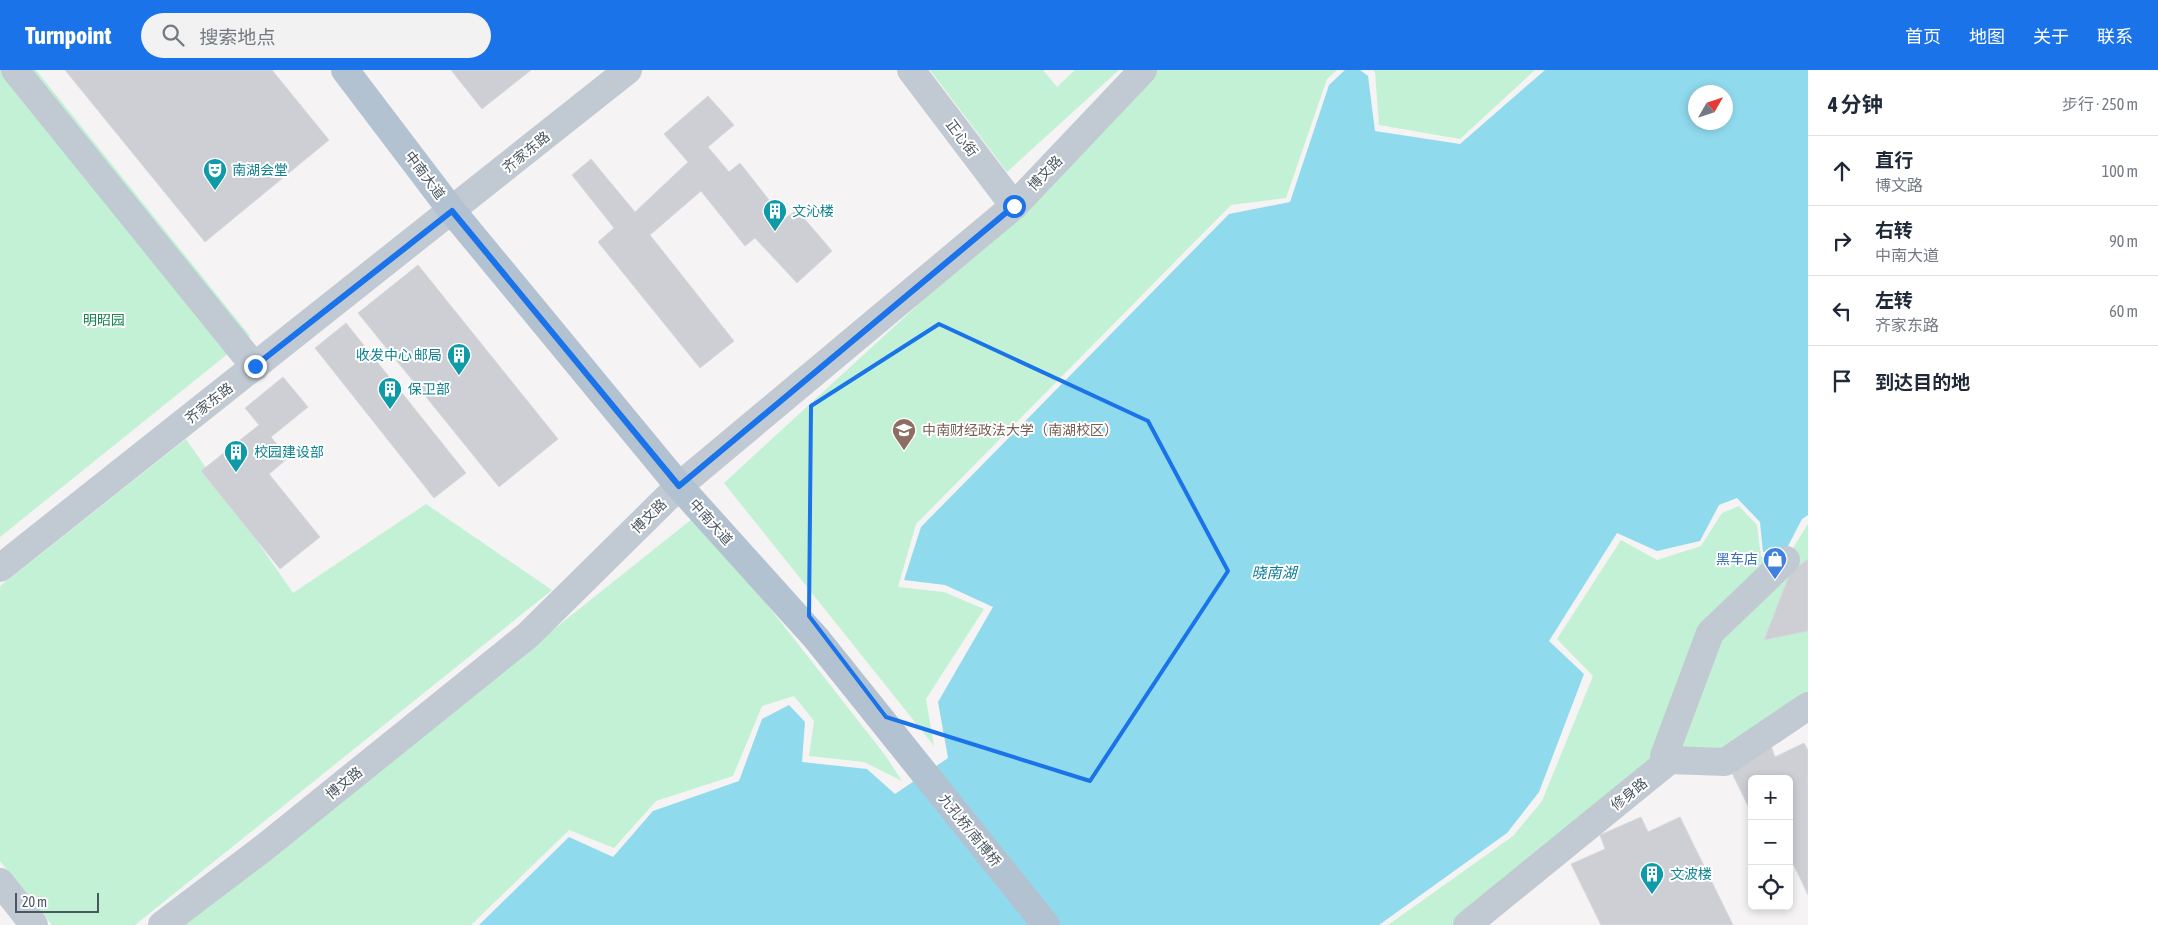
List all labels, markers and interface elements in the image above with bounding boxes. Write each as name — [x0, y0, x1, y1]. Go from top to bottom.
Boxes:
search box — [141, 13, 491, 58]
icon: search — [159, 21, 187, 49]
text: Turnpoint — [25, 22, 111, 49]
text: 搜索地点 — [199, 26, 275, 48]
text: 首页 — [1905, 26, 1941, 47]
text: 地图 — [1969, 26, 2005, 47]
text: 关于 — [2033, 26, 2069, 47]
text: 联系 — [2097, 26, 2133, 47]
north arrow — [1688, 85, 1733, 130]
text: 4 分钟 — [1828, 92, 1883, 116]
text: 步行 · 250 m — [2062, 95, 2138, 113]
street label: 正心街 — [943, 116, 981, 160]
street label: 齐家东路 — [499, 128, 553, 176]
street label: 中南大道 — [402, 148, 448, 202]
text: 直行 — [1875, 149, 1913, 171]
street label: 博文路 — [1025, 152, 1065, 194]
theatre icon: 南湖会堂 — [202, 157, 228, 191]
icon: ahead — [1828, 157, 1856, 185]
place label: 南湖会堂 — [232, 162, 288, 178]
text: 100 m — [2102, 162, 2138, 180]
text: 博文路 — [1875, 176, 1923, 194]
route start — [1003, 195, 1026, 218]
building icon: 文沁楼 — [762, 198, 788, 232]
place label: 文沁楼 — [792, 203, 834, 219]
text: 右转 — [1875, 219, 1913, 241]
icon: right — [1828, 227, 1856, 255]
text: 90 m — [2109, 232, 2138, 250]
text: 中南大道 — [1875, 246, 1939, 264]
text: 左转 — [1875, 289, 1913, 311]
icon: left — [1828, 297, 1856, 325]
text: 60 m — [2109, 302, 2138, 320]
park label: 明昭园 — [83, 312, 125, 328]
text: 齐家东路 — [1875, 316, 1939, 334]
building icon: 收发中心 邮局 — [446, 342, 472, 376]
place label: 收发中心 邮局 — [356, 347, 442, 363]
route end — [244, 355, 267, 378]
icon: arrive — [1828, 367, 1856, 395]
text: 到达目的地 — [1875, 371, 1970, 393]
building icon: 保卫部 — [377, 376, 403, 410]
street label: 齐家东路 — [182, 379, 236, 427]
place label: 保卫部 — [408, 381, 450, 397]
school or university icon: 中南财经政法大学（南湖校区） — [891, 417, 917, 451]
place label: 中南财经政法大学（南湖校区） — [922, 422, 1118, 438]
building icon: 校园建设部 — [223, 439, 249, 473]
place label: 校园建设部 — [254, 444, 324, 460]
street label: 博文路 — [628, 496, 670, 536]
street label: 中南大道 — [686, 496, 736, 548]
shop icon: 黑车店 — [1762, 546, 1788, 580]
place label: 黑车店 — [1716, 551, 1758, 567]
water label: 晓南湖 — [1251, 564, 1298, 581]
street label: 博文路 — [323, 764, 365, 802]
street label: 修身路 — [1608, 775, 1650, 813]
map controls — [1748, 775, 1793, 910]
button: + — [1748, 775, 1793, 820]
street label: 九孔桥/南博桥 — [936, 790, 1004, 870]
button: − — [1748, 820, 1793, 865]
building icon: 文波楼 — [1639, 861, 1665, 895]
button: locate — [1748, 865, 1793, 910]
place label: 文波楼 — [1670, 866, 1712, 882]
scale bar — [15, 890, 99, 913]
text: 20 m — [22, 894, 47, 910]

